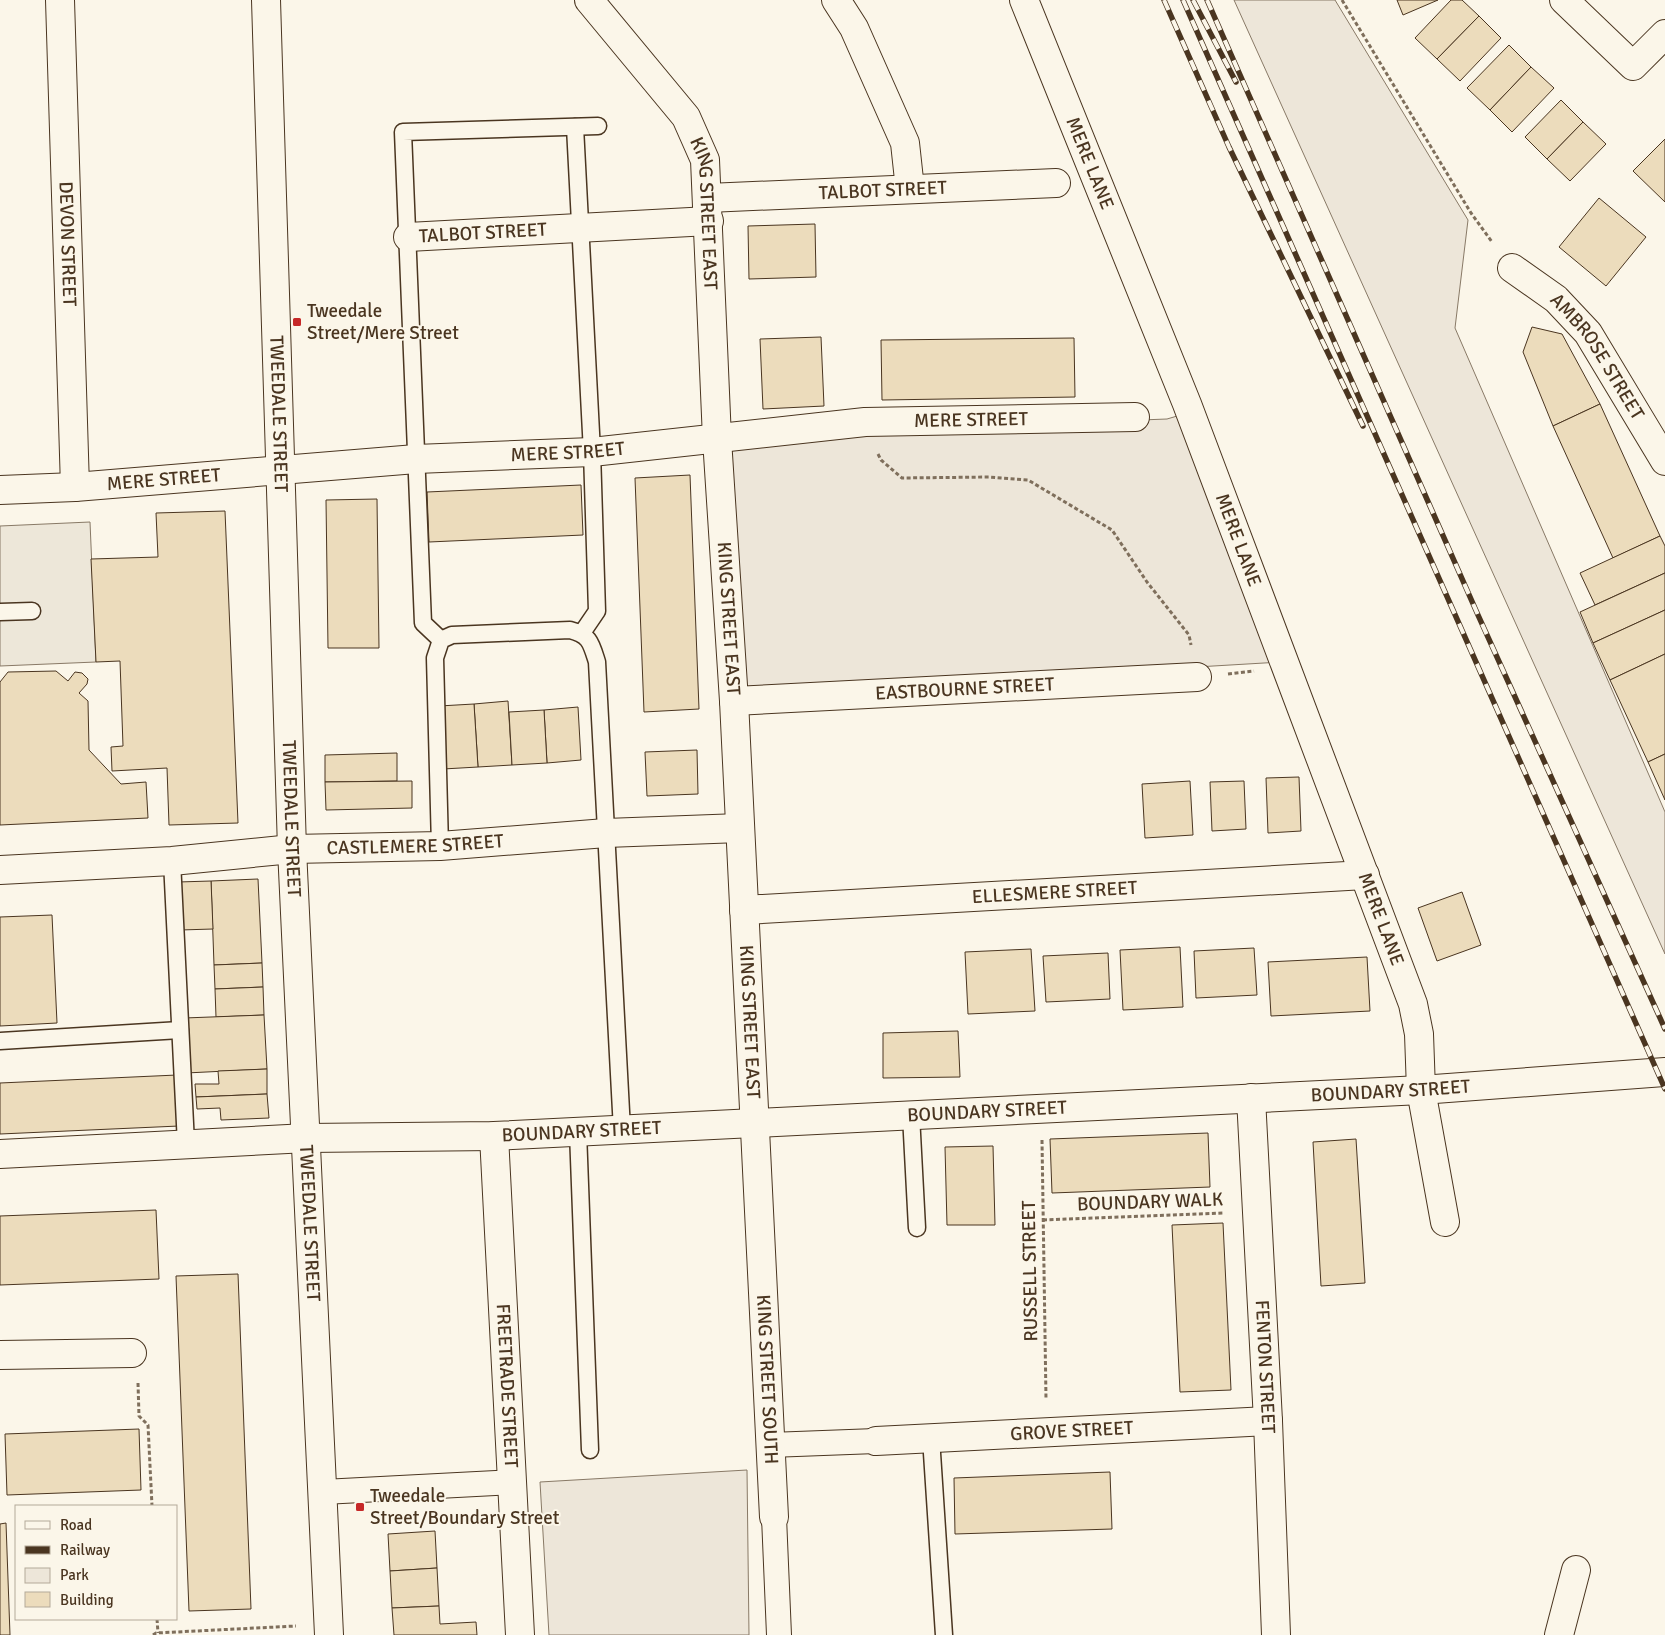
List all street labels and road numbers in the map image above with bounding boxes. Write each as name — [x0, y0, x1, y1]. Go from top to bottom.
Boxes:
street label: MERE LANE — [1060, 114, 1119, 213]
street label: KING STREET EAST — [684, 133, 723, 291]
street label: TALBOT STREET — [818, 176, 948, 205]
street label: DEVON STREET — [54, 181, 81, 307]
street label: TALBOT STREET — [418, 218, 548, 248]
street label: AMBROSE STREET — [1545, 288, 1650, 425]
street label: TWEEDALE STREET — [264, 335, 293, 493]
street label: MERE STREET — [914, 407, 1029, 433]
street label: MERE STREET — [510, 436, 627, 467]
street label: MERE STREET — [106, 463, 222, 496]
street label: MERE LANE — [1210, 490, 1267, 590]
street label: KING STREET EAST — [712, 541, 746, 697]
street label: EASTBOURNE STREET — [874, 672, 1056, 706]
street label: TWEEDALE STREET — [277, 740, 306, 898]
street label: CASTLEMERE STREET — [326, 829, 505, 860]
street label: MERE LANE — [1353, 869, 1409, 969]
street label: ELLESMERE STREET — [971, 876, 1138, 909]
street label: KING STREET EAST — [734, 944, 766, 1100]
street label: BOUNDARY STREET — [1310, 1074, 1472, 1107]
street label: BOUNDARY STREET — [907, 1096, 1068, 1127]
street label: BOUNDARY STREET — [501, 1116, 662, 1148]
street label: TWEEDALE STREET — [294, 1144, 325, 1303]
street label: BOUNDARY WALK — [1077, 1187, 1224, 1217]
street label: RUSSELL STREET — [1017, 1200, 1043, 1342]
street label: KING STREET SOUTH — [751, 1294, 783, 1465]
street label: FENTON STREET — [1250, 1299, 1280, 1435]
street label: FREETRADE STREET — [491, 1303, 523, 1469]
street label: GROVE STREET — [1010, 1416, 1135, 1446]

